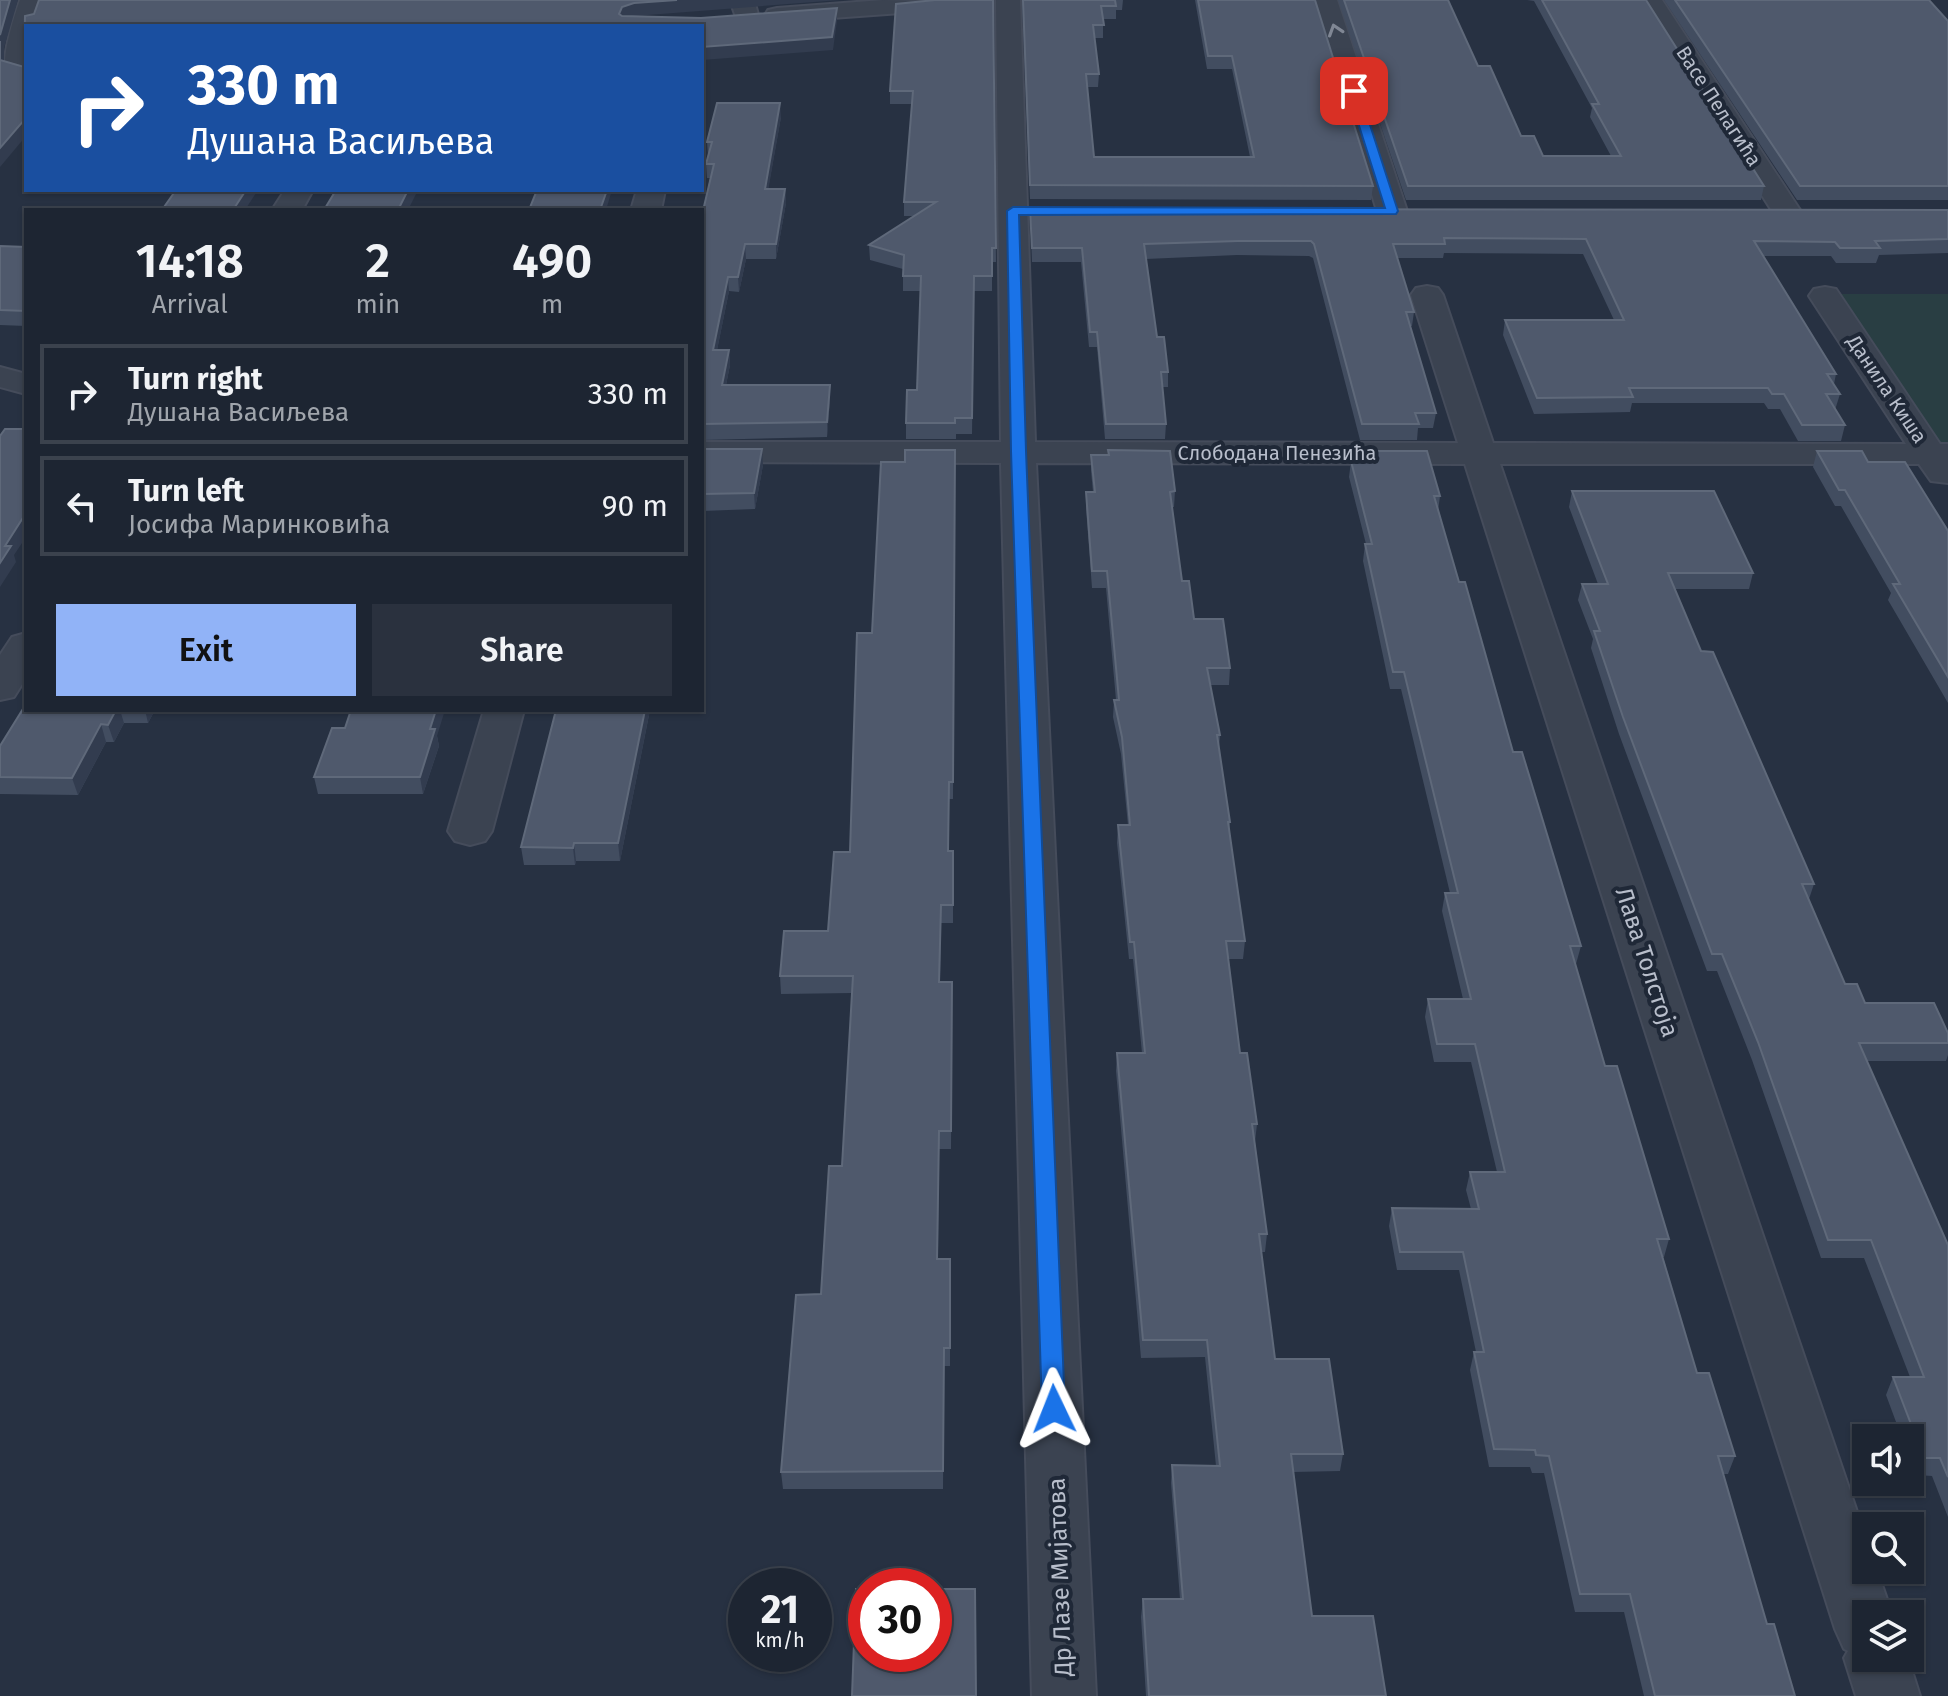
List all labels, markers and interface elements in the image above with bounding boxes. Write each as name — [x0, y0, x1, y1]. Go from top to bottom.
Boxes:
one-way arrow — [1328, 24, 1344, 38]
street label: Васе Пелагића — [1671, 41, 1767, 171]
text: 330 m — [188, 52, 340, 119]
icon: right — [56, 56, 160, 160]
pin — [1320, 57, 1388, 125]
icon: arrive — [1332, 69, 1376, 113]
text: Душана Васиљева — [188, 120, 494, 164]
text: 14:18 — [136, 232, 244, 290]
text: 2 — [366, 232, 390, 290]
text: 490 — [512, 232, 592, 290]
text: Arrival — [152, 289, 228, 320]
text: min — [355, 289, 400, 320]
text: m — [541, 289, 563, 320]
street label: Данила Киша — [1841, 330, 1932, 448]
text: Turn right — [128, 361, 263, 397]
icon: right — [60, 372, 104, 416]
text: 330 m — [588, 376, 668, 412]
text: Душана Васиљева — [128, 397, 349, 428]
street label: Слободана Пенезића — [1178, 441, 1376, 465]
text: Turn left — [128, 473, 244, 509]
icon: left — [60, 484, 104, 528]
text: 90 m — [602, 488, 668, 524]
text: Јосифа Маринковића — [128, 509, 390, 540]
button: Exit — [56, 604, 356, 696]
button: Share — [372, 604, 672, 696]
street label: Лава Толстоја — [1610, 884, 1684, 1040]
position arrow — [1012, 1367, 1096, 1451]
map controls — [1852, 1424, 1924, 1672]
button: sound — [1852, 1424, 1924, 1496]
street label: Др Лазе Мијатова — [1043, 1477, 1077, 1678]
button: search — [1852, 1512, 1924, 1584]
speed limit sign: 30 — [848, 1568, 952, 1672]
text: 21 — [761, 1586, 799, 1634]
button: layers — [1852, 1600, 1924, 1672]
text: km/h — [755, 1628, 805, 1652]

